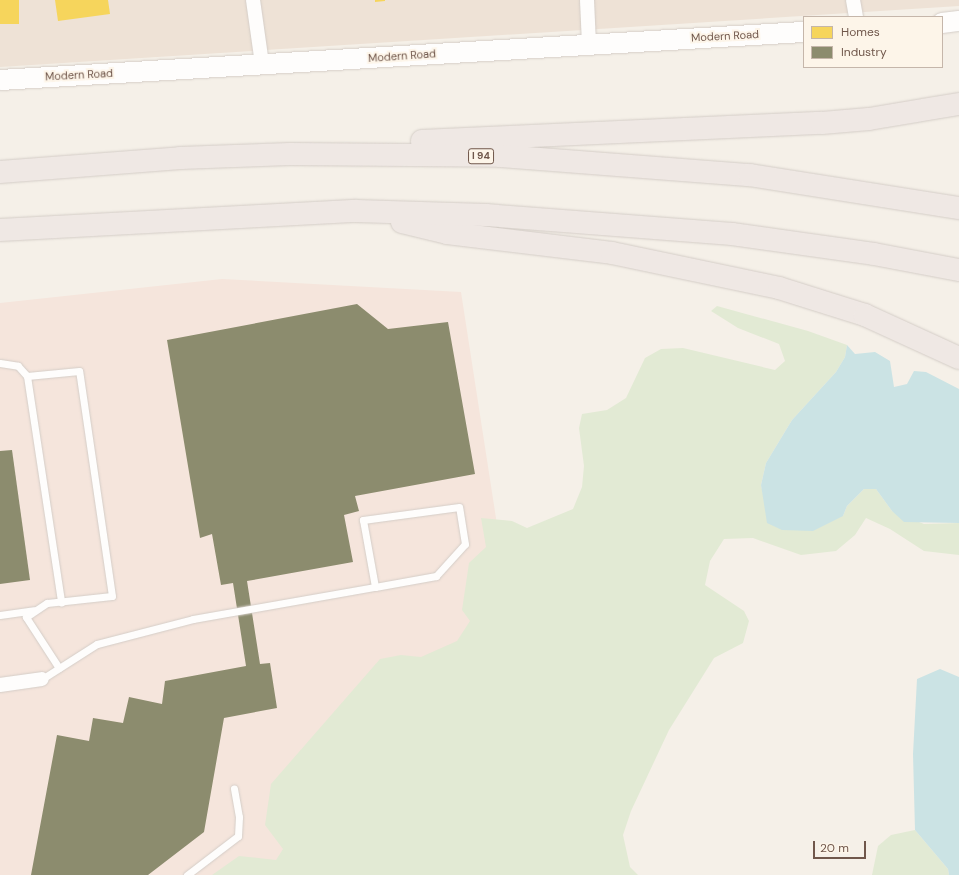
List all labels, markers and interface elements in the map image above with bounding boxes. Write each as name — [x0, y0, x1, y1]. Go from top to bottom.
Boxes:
legend — [803, 16, 943, 68]
text: Homes — [841, 24, 880, 40]
street label: Modern Road — [691, 28, 759, 44]
text: Industry — [841, 44, 887, 60]
street label: Modern Road — [368, 47, 436, 65]
street label: Modern Road — [45, 67, 113, 83]
road number: I 94 — [468, 148, 494, 164]
scale bar — [815, 833, 868, 859]
text: 20 m — [820, 840, 849, 856]

